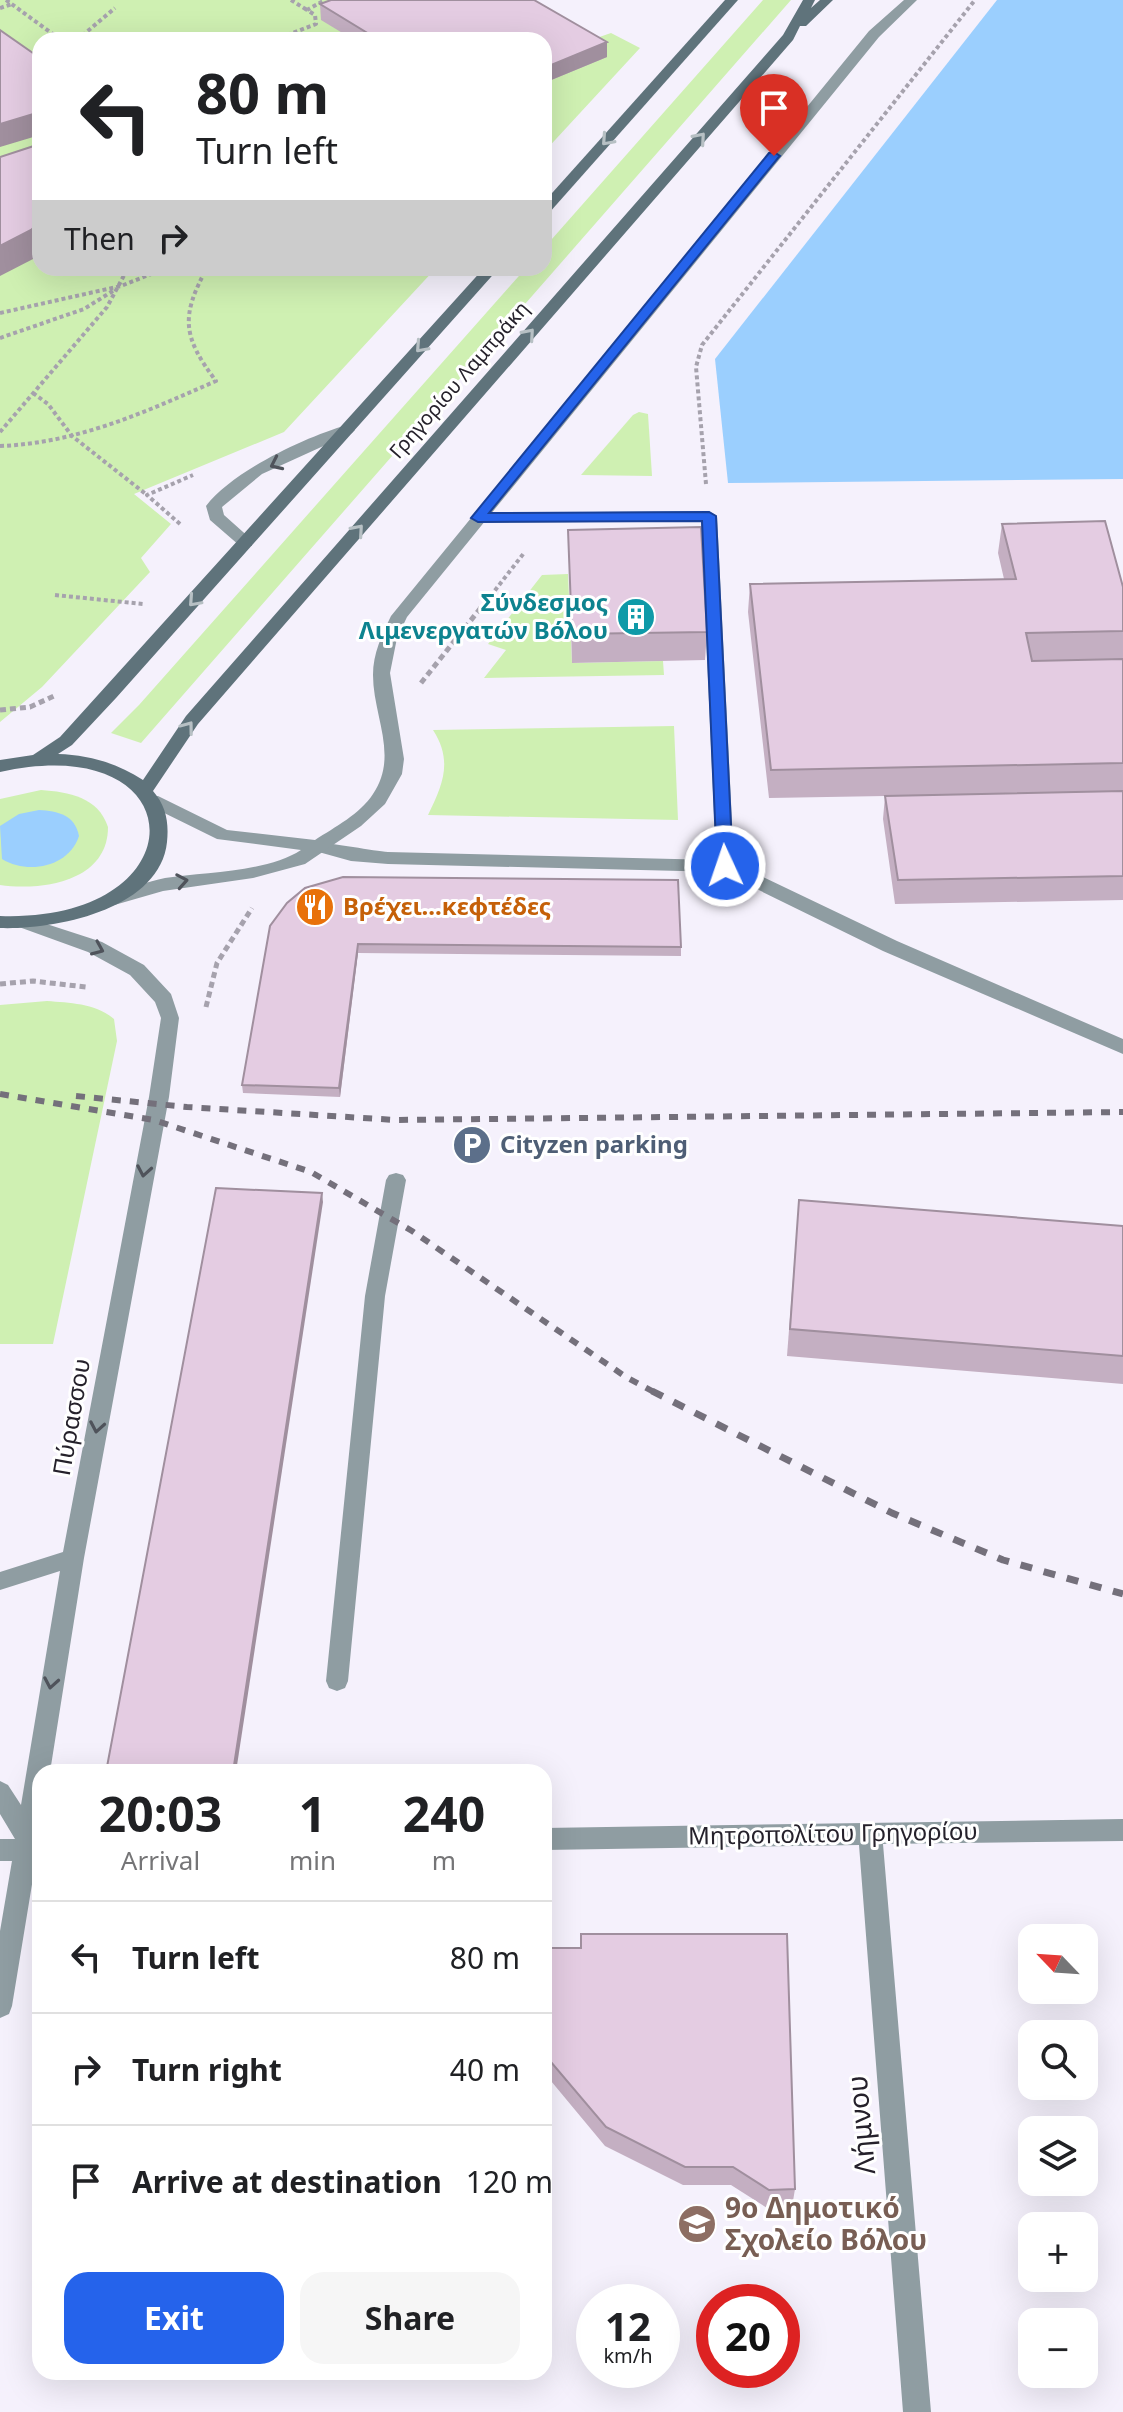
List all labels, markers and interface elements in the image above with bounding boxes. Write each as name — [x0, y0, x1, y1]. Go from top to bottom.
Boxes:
text: 80 m — [196, 54, 329, 130]
icon: left — [64, 64, 168, 168]
pin — [740, 74, 808, 156]
icon: arrive — [752, 86, 796, 130]
text: Turn left — [196, 126, 338, 175]
one-way arrow — [602, 130, 616, 145]
one-way arrow — [690, 132, 705, 147]
icon: right — [151, 216, 195, 260]
text: Then — [64, 218, 135, 259]
street label: Γρηγορίου Λαμπράκη — [383, 295, 534, 464]
one-way arrow — [519, 329, 534, 343]
one-way arrow — [416, 338, 431, 352]
one-way arrow — [270, 454, 285, 470]
one-way arrow — [348, 524, 363, 539]
place label: Σύνδεσμος Λιμενεργατών Βόλου — [359, 585, 608, 646]
one-way arrow — [189, 592, 203, 607]
building icon: Σύνδεσμος Λιμενεργατών Βόλου — [615, 596, 657, 638]
one-way arrow — [178, 721, 193, 735]
position arrow — [683, 824, 767, 908]
one-way arrow — [175, 874, 189, 891]
restaurant icon: Βρέχει...κεφτέδες — [294, 886, 336, 928]
place label: Βρέχει...κεφτέδες — [343, 889, 551, 922]
one-way arrow — [90, 939, 104, 956]
parking icon: Cityzen parking — [451, 1124, 493, 1166]
place label: Cityzen parking — [500, 1127, 688, 1160]
one-way arrow — [137, 1165, 154, 1178]
street label: Πύρασσου — [44, 1356, 97, 1478]
one-way arrow — [89, 1420, 106, 1433]
one-way arrow — [44, 1676, 61, 1690]
text: 20:03 — [99, 1781, 222, 1846]
text: 1 — [299, 1781, 326, 1846]
text: 240 — [403, 1781, 485, 1846]
street label: Μητροπολίτου Γρηγορίου — [688, 1813, 978, 1852]
text: Arrival — [121, 1842, 200, 1878]
text: min — [289, 1842, 336, 1878]
text: m — [432, 1842, 456, 1878]
north arrow — [1018, 1924, 1098, 2004]
map controls — [1018, 1924, 1098, 2388]
icon: left — [64, 1935, 108, 1979]
text: Turn left — [132, 1937, 260, 1978]
text: 80 m — [450, 1937, 520, 1978]
button: search — [1018, 2020, 1098, 2100]
icon: right — [64, 2047, 108, 2091]
text: Turn right — [132, 2049, 282, 2090]
text: 40 m — [450, 2049, 520, 2090]
street label: Λήμνου — [837, 2074, 883, 2176]
button: layers — [1018, 2116, 1098, 2196]
icon: arrive — [64, 2159, 108, 2203]
text: Arrive at destination — [132, 2161, 442, 2202]
text: 120 m — [466, 2161, 553, 2202]
place label: 9ο Δημοτικό Σχολείο Βόλου — [725, 2188, 927, 2258]
school or university icon: 9ο Δημοτικό Σχολείο Βόλου — [676, 2203, 718, 2245]
button: + — [1018, 2212, 1098, 2292]
button: Exit — [64, 2272, 284, 2364]
button: Share — [300, 2272, 520, 2364]
speed limit sign: 20 — [696, 2284, 800, 2388]
text: 12 — [605, 2298, 651, 2353]
button: − — [1018, 2308, 1098, 2388]
text: km/h — [603, 2342, 653, 2369]

